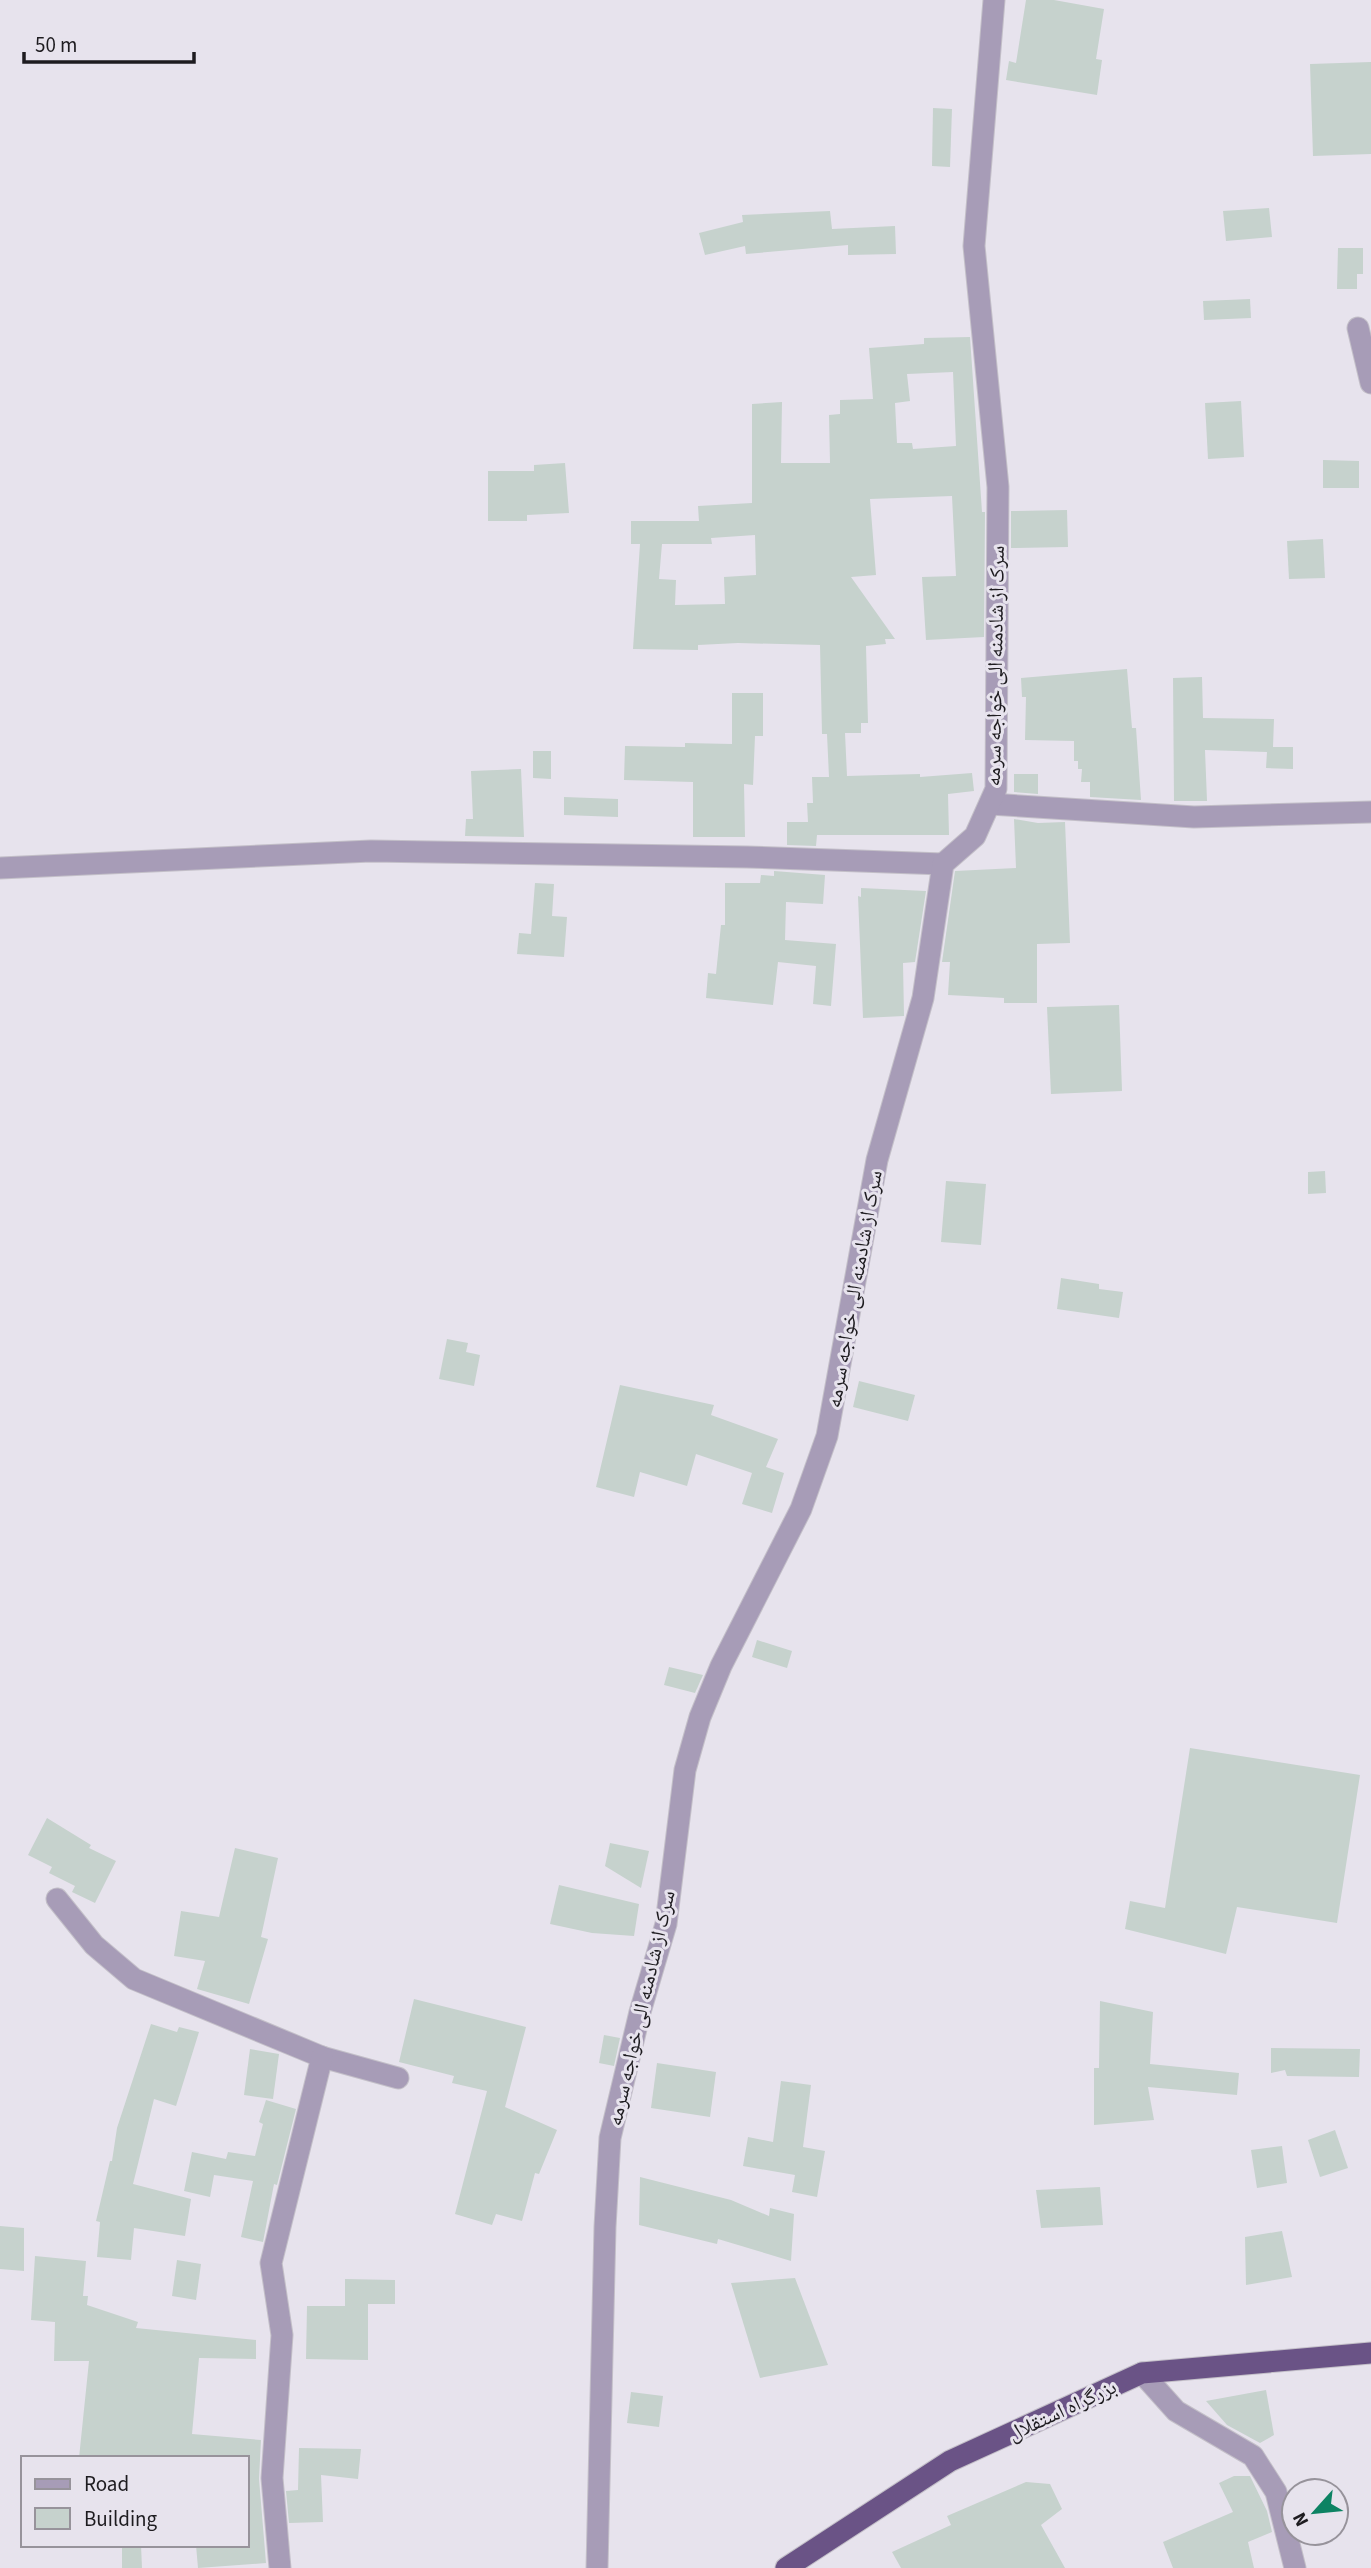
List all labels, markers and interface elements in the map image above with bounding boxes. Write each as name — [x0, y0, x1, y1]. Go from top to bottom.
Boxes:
scale bar — [24, 21, 194, 65]
text: 50 m — [35, 30, 77, 60]
street label: سرک از شادمنه الی خواجه سرمه — [978, 545, 1012, 787]
street label: سرک از شادمنه الی خواجه سرمه — [818, 1168, 890, 1410]
street label: سرک از شادمنه الی خواجه سرمه — [599, 1887, 683, 2129]
street label: بزرگراه استقلال — [1003, 2372, 1121, 2448]
legend — [21, 2456, 248, 2547]
text: Road — [84, 2469, 129, 2499]
north arrow — [1280, 2477, 1350, 2547]
text: Building — [84, 2504, 158, 2534]
text: N — [1286, 2507, 1316, 2531]

